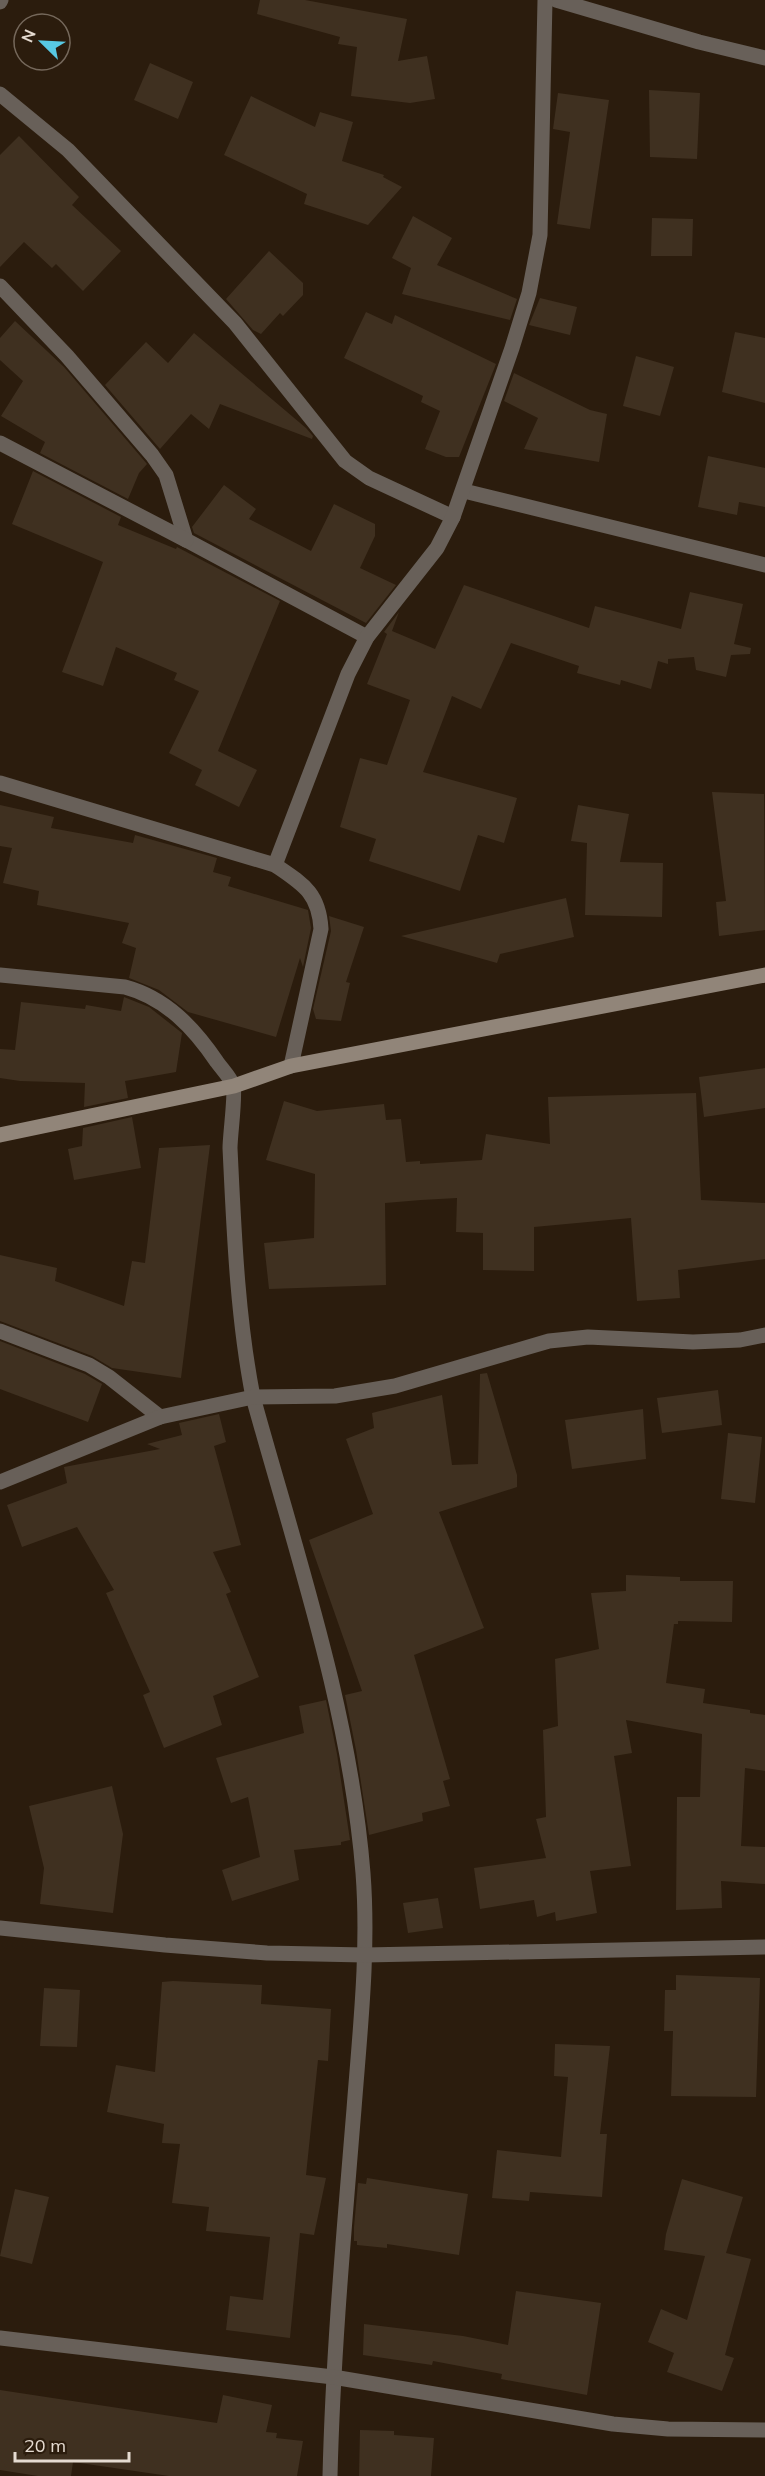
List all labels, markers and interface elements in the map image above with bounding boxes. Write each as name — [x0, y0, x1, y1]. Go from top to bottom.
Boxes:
north arrow — [12, 12, 72, 72]
text: N — [17, 26, 40, 45]
scale bar — [15, 2425, 129, 2463]
text: 20 m — [24, 2434, 66, 2457]

